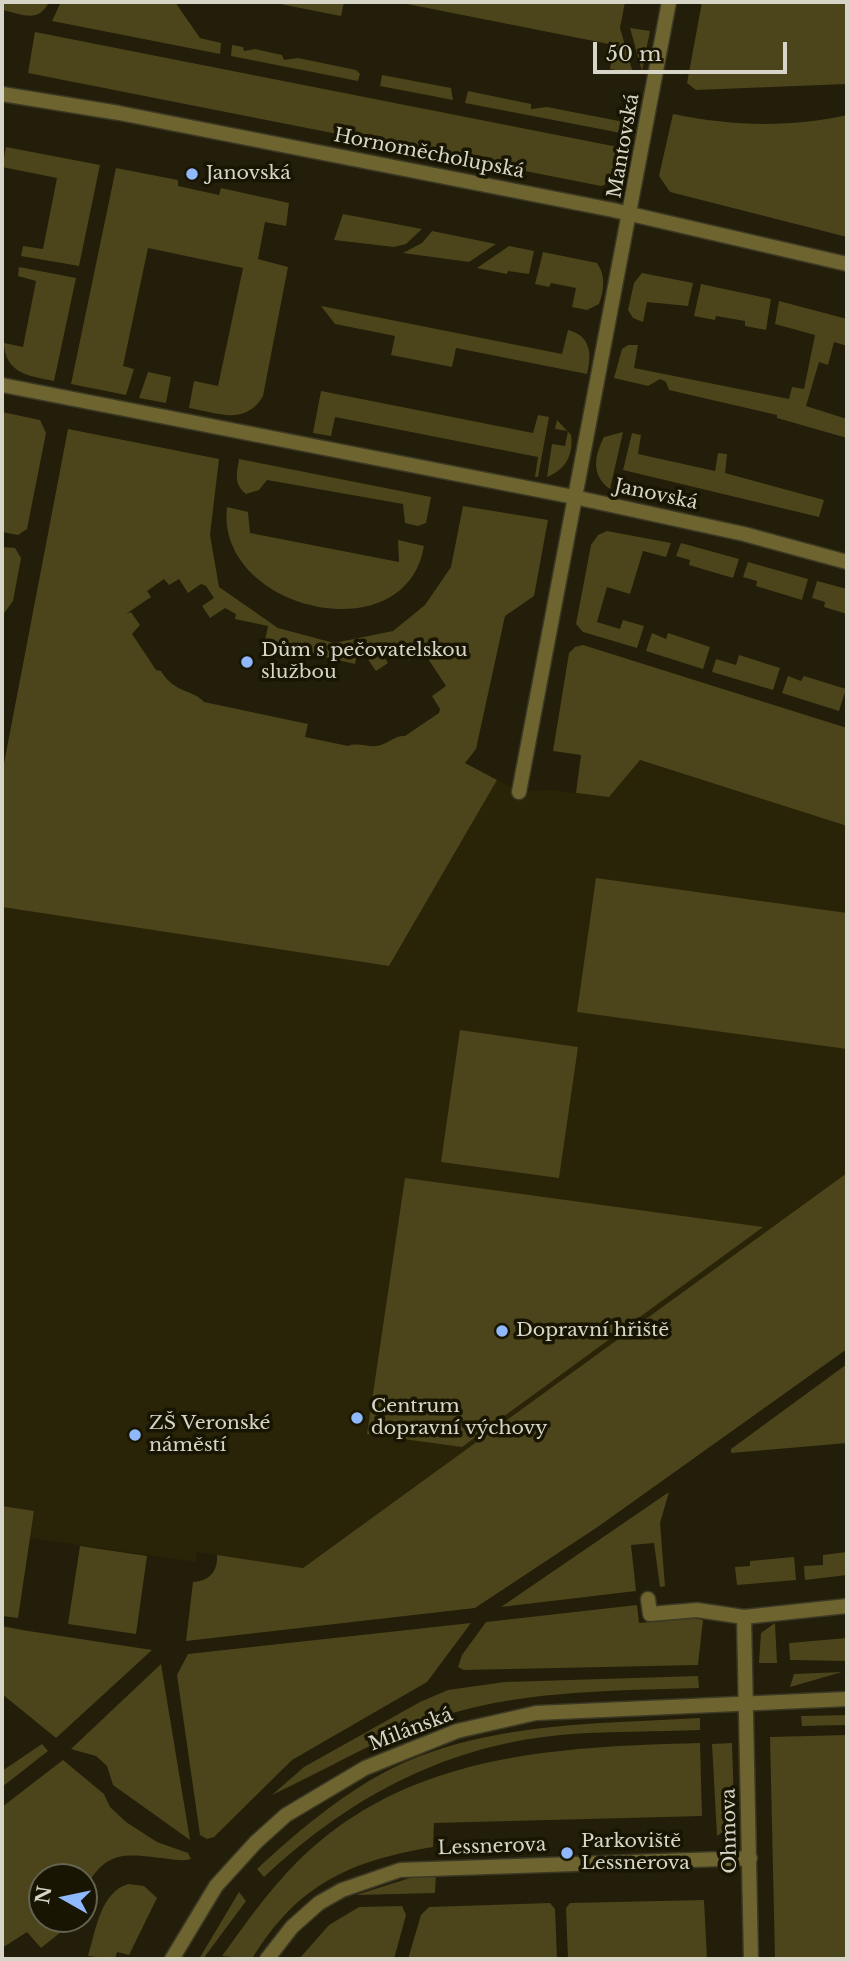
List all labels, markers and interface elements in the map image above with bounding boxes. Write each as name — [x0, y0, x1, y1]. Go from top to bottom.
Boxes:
scale bar — [597, 28, 791, 72]
text: 50 m — [606, 41, 661, 67]
street label: Mantovská — [604, 92, 644, 200]
street label: Hornoměcholupská — [332, 124, 526, 184]
place label: Janovská — [206, 163, 291, 185]
marker: Janovská — [184, 166, 200, 182]
street label: Janovská — [612, 475, 700, 515]
place label: Dům s pečovatelskou službou — [261, 640, 467, 684]
marker: Dům s pečovatelskou službou — [239, 654, 255, 670]
place label: Dopravní hřiště — [516, 1320, 669, 1342]
marker: Dopravní hřiště — [494, 1323, 510, 1339]
place label: Centrum dopravní výchovy — [371, 1396, 547, 1440]
marker: Centrum dopravní výchovy — [349, 1410, 365, 1426]
place label: ZŠ Veronské náměstí — [149, 1413, 270, 1457]
marker: ZŠ Veronské náměstí — [127, 1427, 143, 1443]
street label: Milánská — [366, 1704, 456, 1756]
street label: Ohmova — [718, 1788, 742, 1874]
place label: Parkoviště Lessnerova — [581, 1831, 690, 1875]
street label: Lessnerova — [437, 1834, 547, 1860]
marker: Parkoviště Lessnerova — [559, 1845, 575, 1861]
north arrow — [28, 1863, 98, 1933]
text: N — [31, 1884, 56, 1906]

